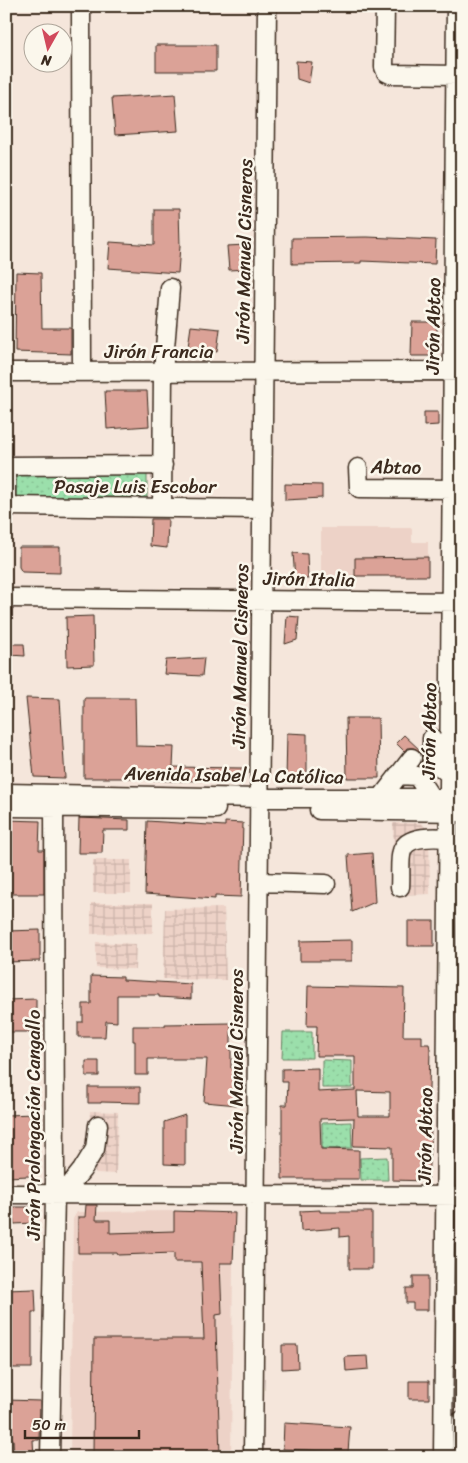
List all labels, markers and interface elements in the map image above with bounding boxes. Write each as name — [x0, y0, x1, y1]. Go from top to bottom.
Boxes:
north arrow — [22, 22, 72, 72]
text: N — [39, 47, 54, 74]
street label: Jirón Manuel Cisneros — [226, 158, 262, 345]
street label: Jirón Abtao — [416, 277, 450, 376]
street label: Jirón Francia — [104, 335, 214, 368]
street label: Abtao — [370, 450, 422, 484]
street label: Pasaje Luis Escobar — [54, 470, 217, 503]
street label: Jirón Italia — [262, 562, 356, 596]
street label: Jirón Manuel Cisneros — [222, 563, 258, 750]
street label: Jirón Abtao — [412, 682, 446, 781]
street label: Avenida Isabel La Católica — [123, 757, 344, 793]
street label: Jirón Manuel Cisneros — [220, 968, 253, 1154]
street label: Jirón Prolongación Cangallo — [17, 1009, 50, 1241]
street label: Jirón Abtao — [408, 1087, 442, 1186]
scale bar — [25, 1408, 139, 1440]
text: 50 m — [32, 1412, 67, 1438]

